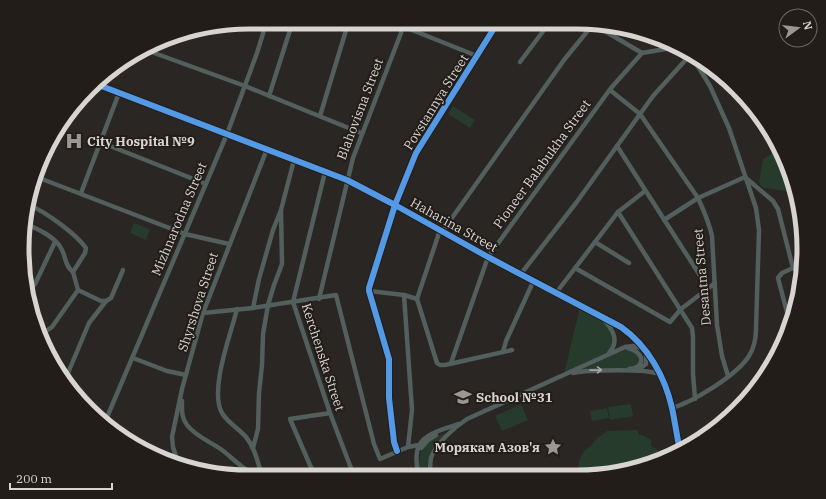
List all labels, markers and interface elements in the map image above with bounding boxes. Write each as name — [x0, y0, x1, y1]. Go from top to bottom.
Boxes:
north arrow — [778, 8, 818, 48]
text: N — [800, 19, 816, 32]
street label: Povstannya Street — [400, 51, 473, 153]
street label: Blahovisna Street — [333, 55, 387, 162]
street label: Pioneer Balabukha Street — [489, 96, 595, 232]
hospital icon: City Hospital №9 — [64, 131, 84, 151]
place label: City Hospital №9 — [87, 133, 195, 150]
street label: Mizhnarodna Street — [147, 159, 211, 278]
street label: Haharina Street — [407, 194, 501, 256]
street label: Desantna Street — [689, 227, 715, 326]
street label: Shyrshova Street — [174, 250, 222, 354]
street label: Kerchenska Street — [298, 301, 349, 413]
one-way arrow — [589, 366, 602, 374]
school or university icon: School №31 — [453, 387, 473, 407]
place label: School №31 — [476, 389, 553, 406]
place icon: Морякам Азов'я — [543, 437, 563, 457]
place label: Морякам Азов'я — [435, 439, 540, 456]
scale bar — [10, 465, 112, 491]
text: 200 m — [16, 471, 52, 486]

